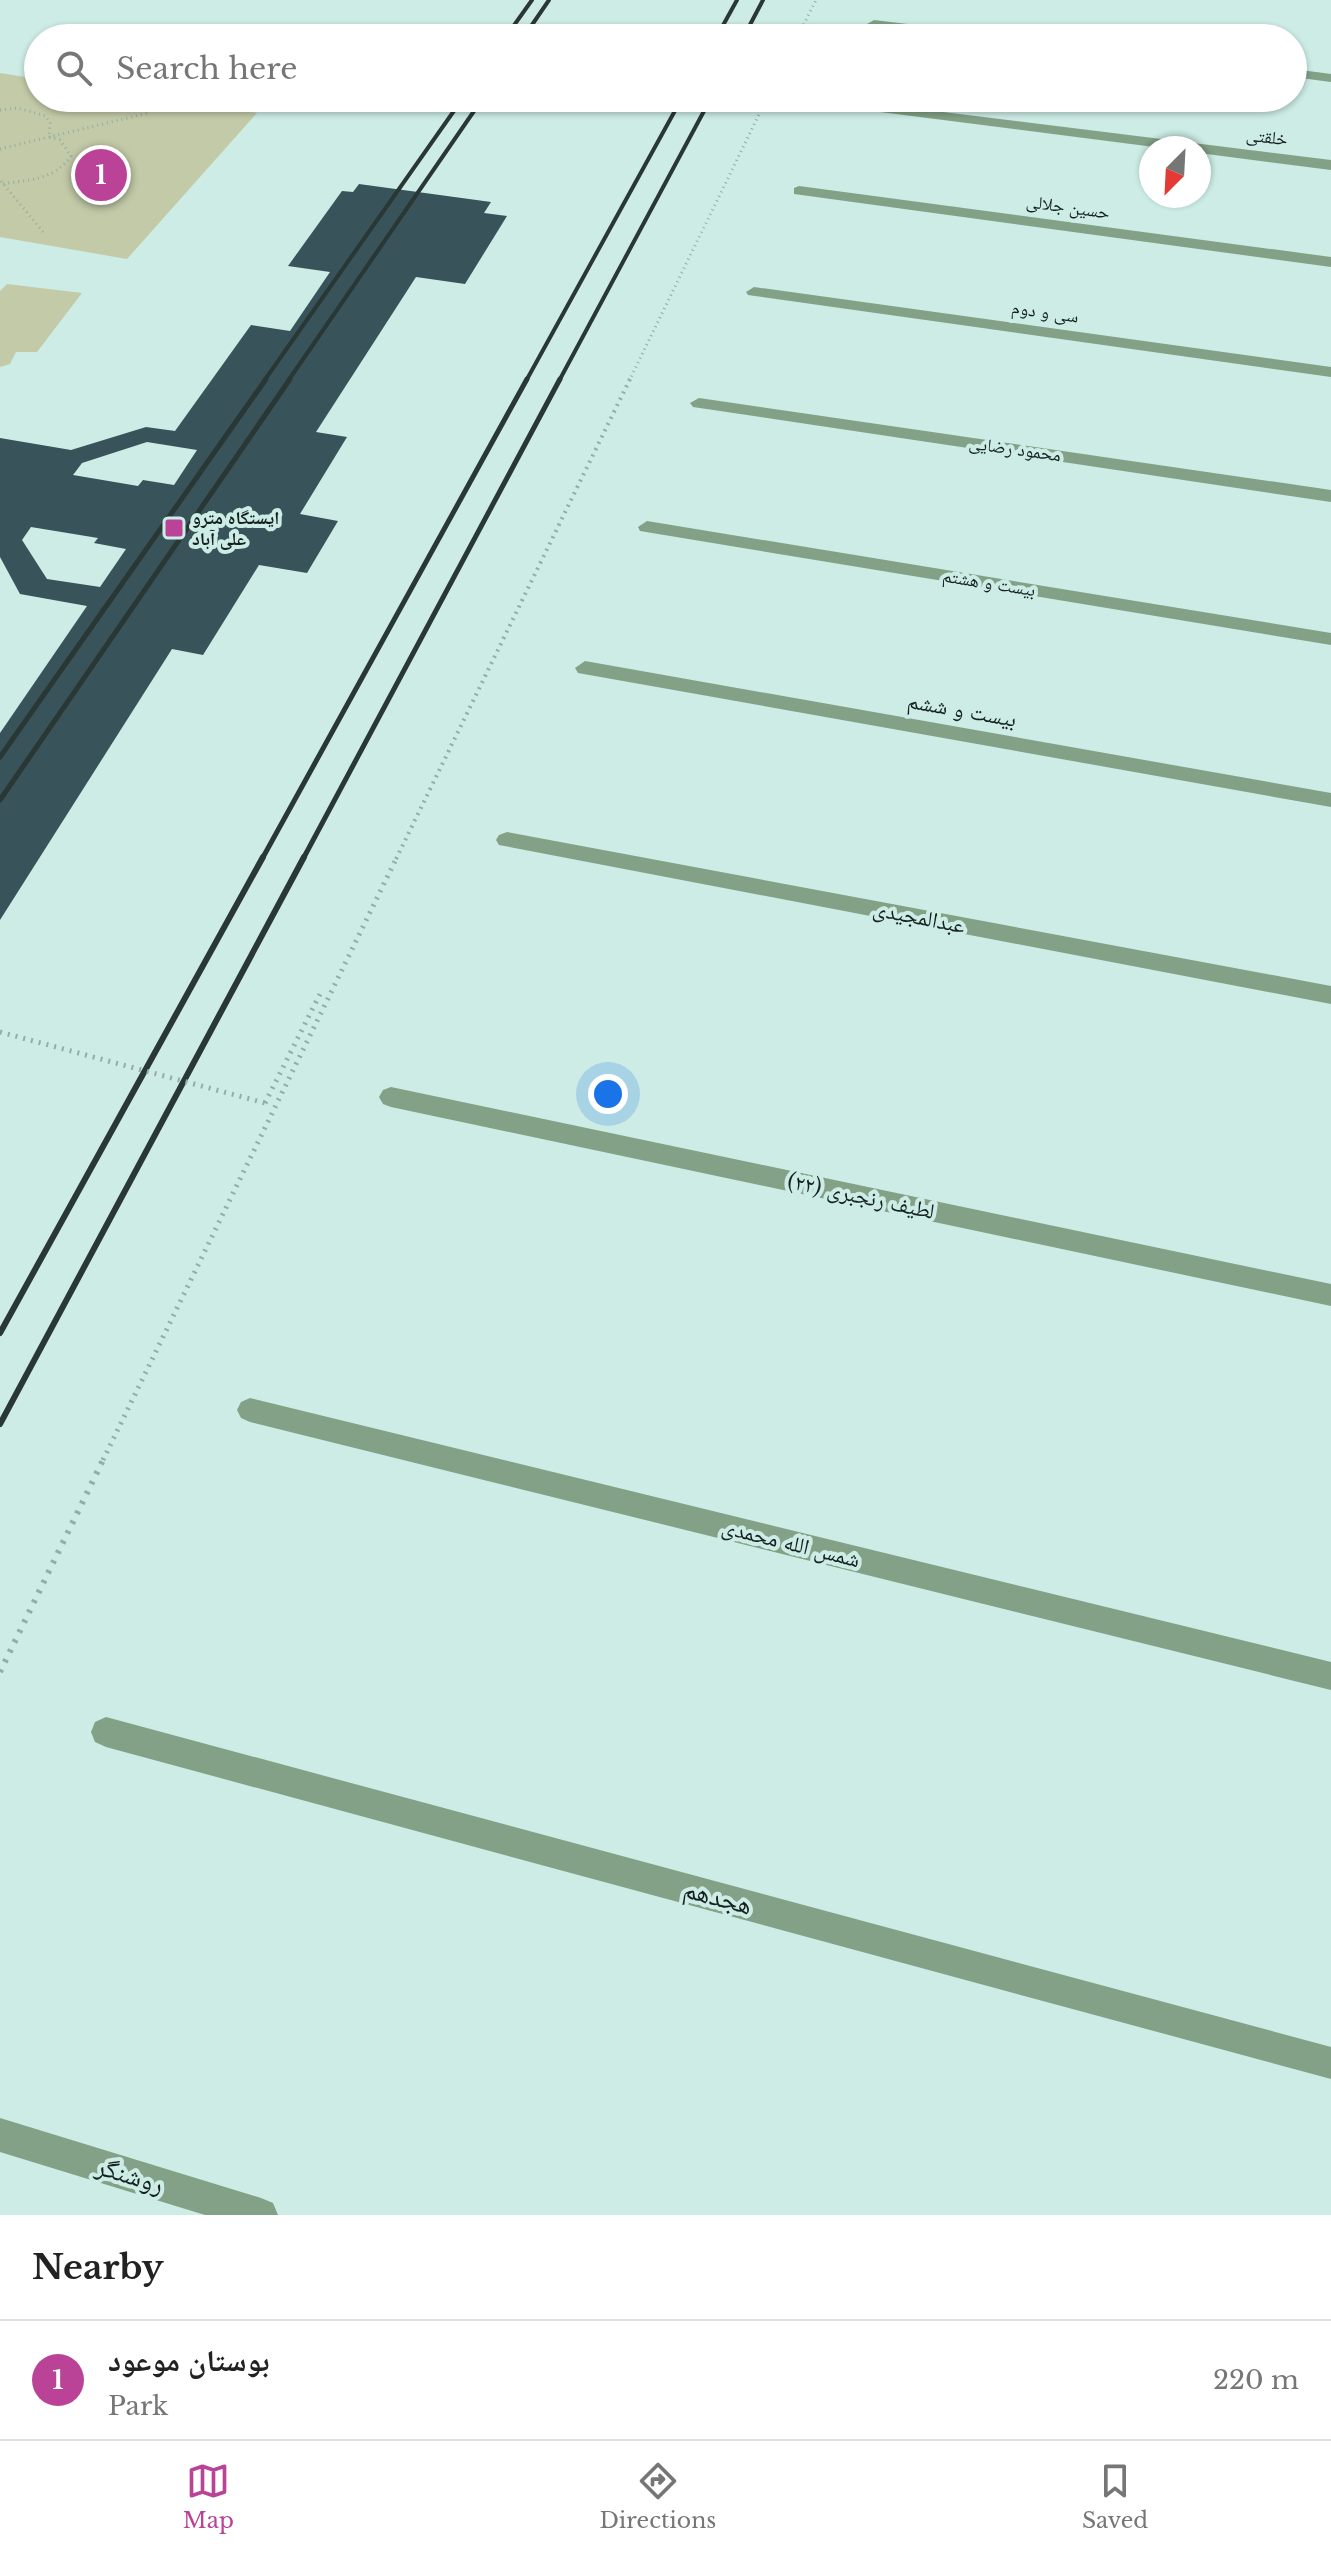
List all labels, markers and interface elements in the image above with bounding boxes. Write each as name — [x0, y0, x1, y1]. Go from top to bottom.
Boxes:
search box — [24, 24, 1307, 112]
icon: search — [52, 46, 96, 90]
text: Search here — [116, 50, 297, 87]
street label: خلقتی — [1245, 124, 1289, 150]
north arrow — [1139, 136, 1211, 208]
pin: 1 — [75, 145, 127, 205]
street label: حسین جلالی — [1025, 190, 1111, 224]
street label: سی و دوم — [1010, 296, 1080, 329]
street label: محمود رضایی — [967, 432, 1063, 466]
place label: ایستگاه مترو علی آباد — [192, 507, 279, 550]
marker: ایستگاه مترو علی آباد — [163, 517, 185, 539]
street label: بیست و هشتم — [941, 565, 1037, 602]
street label: بیست و ششم — [905, 687, 1019, 734]
street label: عبدالمجیدی — [871, 895, 967, 939]
your location — [588, 1074, 628, 1114]
street label: لطیف رنجبری (۲۲) — [785, 1167, 937, 1225]
street label: شمس الله محمدی — [719, 1513, 863, 1573]
street label: هجدهم — [680, 1873, 756, 1922]
street label: روشنگر — [91, 2149, 168, 2200]
text: Nearby — [32, 2246, 164, 2288]
text: بوستان موعود — [108, 2342, 269, 2379]
text: 1 — [52, 2364, 64, 2396]
text: 220 m — [1213, 2364, 1299, 2396]
text: Park — [108, 2390, 168, 2422]
tab: Map — [183, 2459, 234, 2534]
tab: Directions — [599, 2459, 716, 2534]
tab: Saved — [1082, 2459, 1148, 2534]

